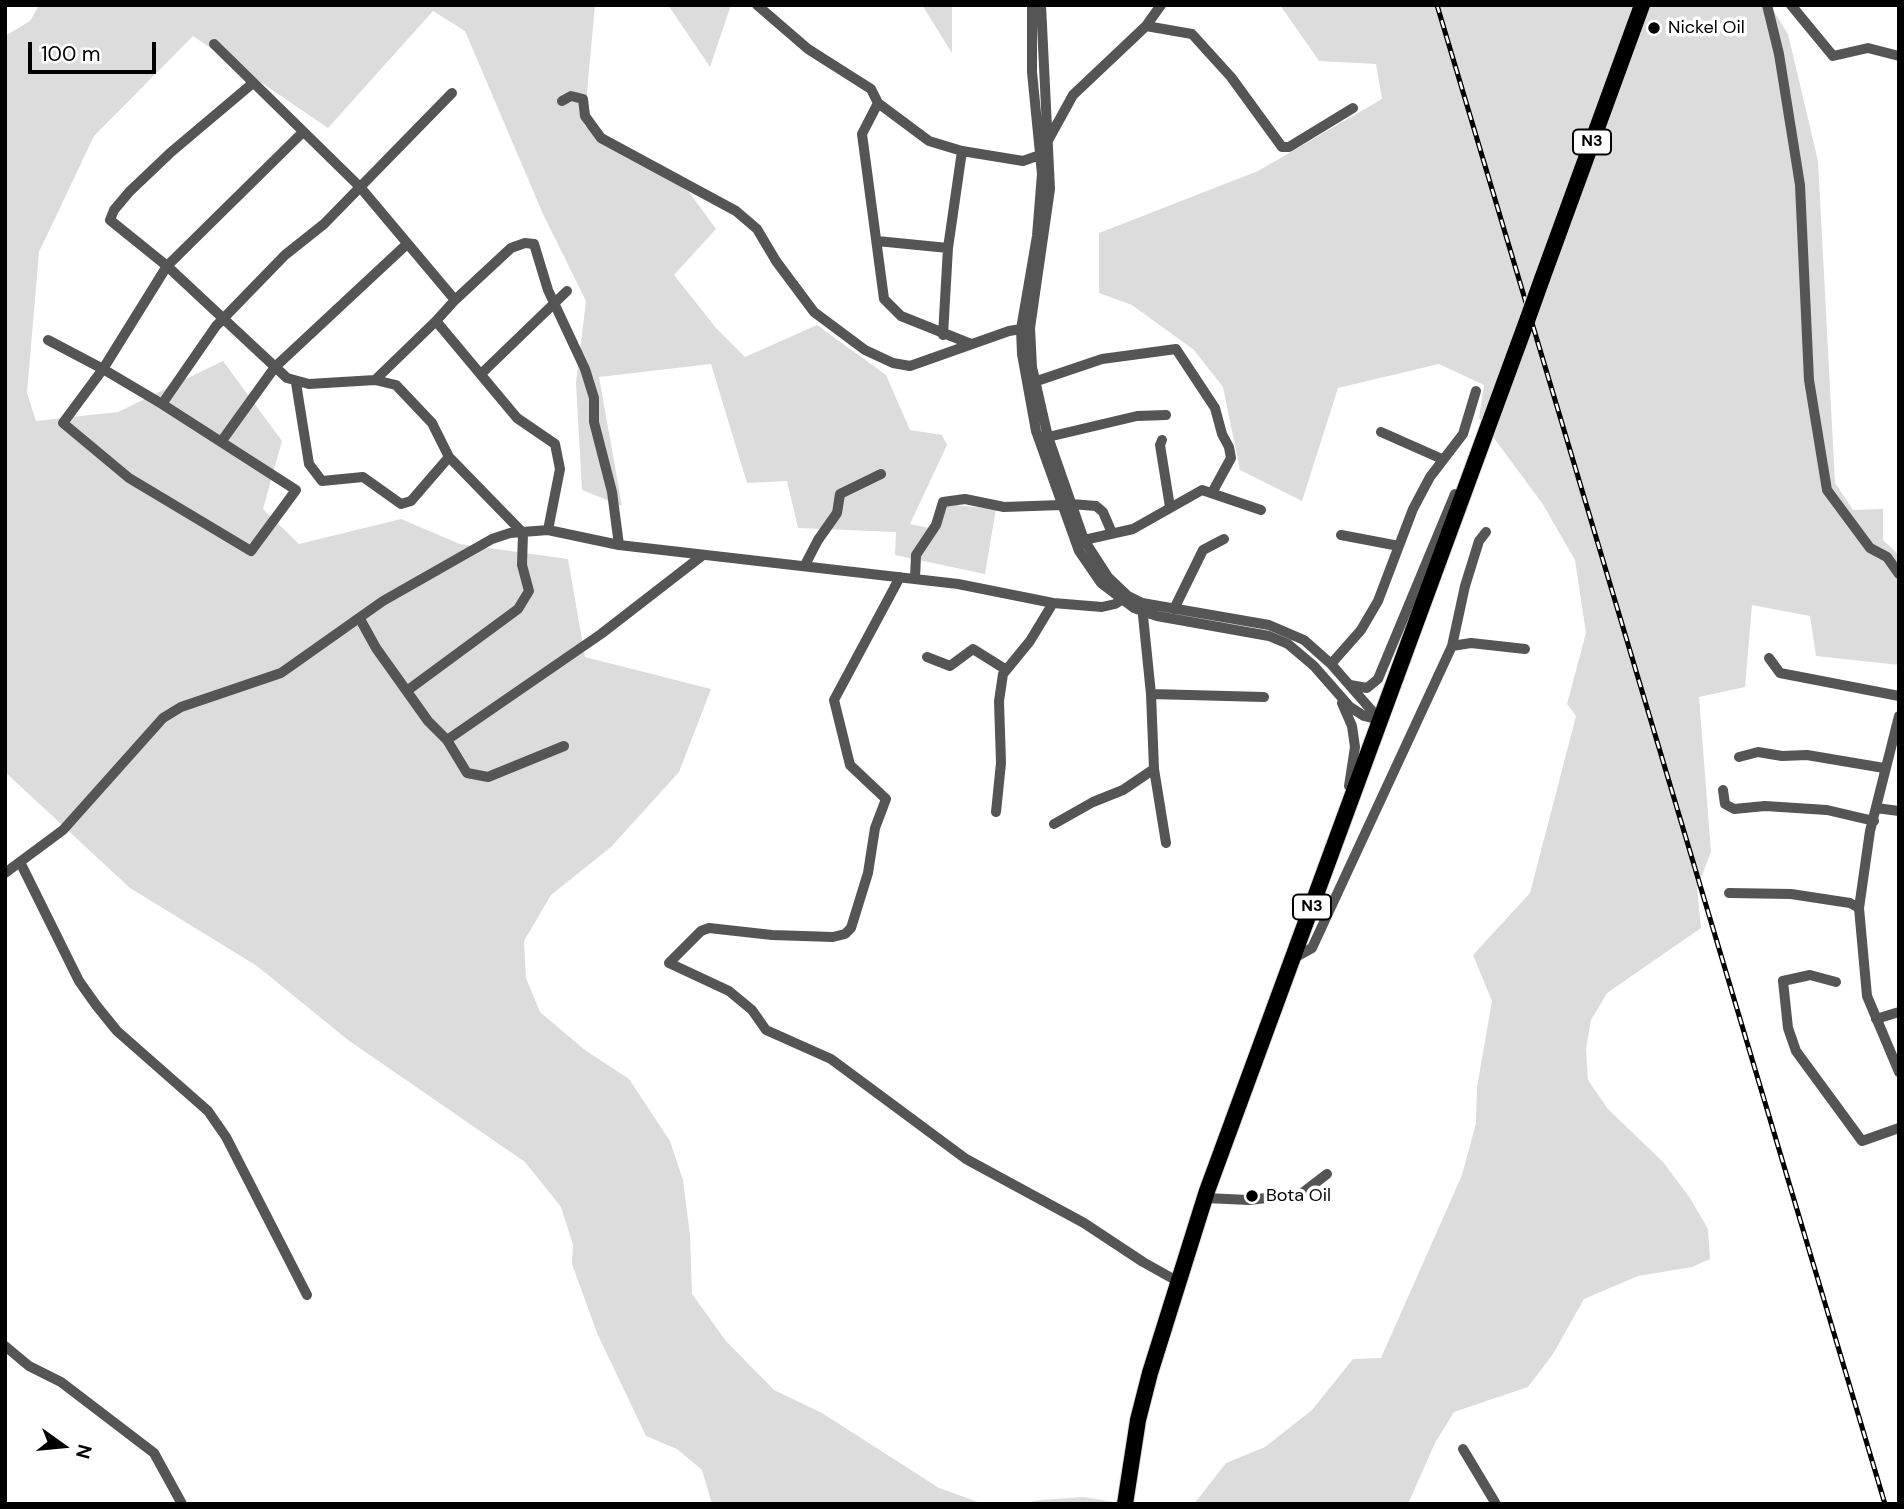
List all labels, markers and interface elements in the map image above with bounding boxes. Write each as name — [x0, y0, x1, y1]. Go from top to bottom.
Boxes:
place label: Nickel Oil — [1668, 17, 1745, 39]
marker: Nickel Oil — [1646, 20, 1662, 36]
scale bar — [32, 28, 159, 72]
text: 100 m — [41, 40, 101, 68]
road number: N3 — [1573, 130, 1611, 154]
road number: N3 — [1293, 894, 1331, 920]
place label: Bota Oil — [1266, 1185, 1331, 1207]
marker: Bota Oil — [1244, 1188, 1260, 1204]
north arrow — [28, 1411, 98, 1481]
text: N — [70, 1442, 98, 1461]

